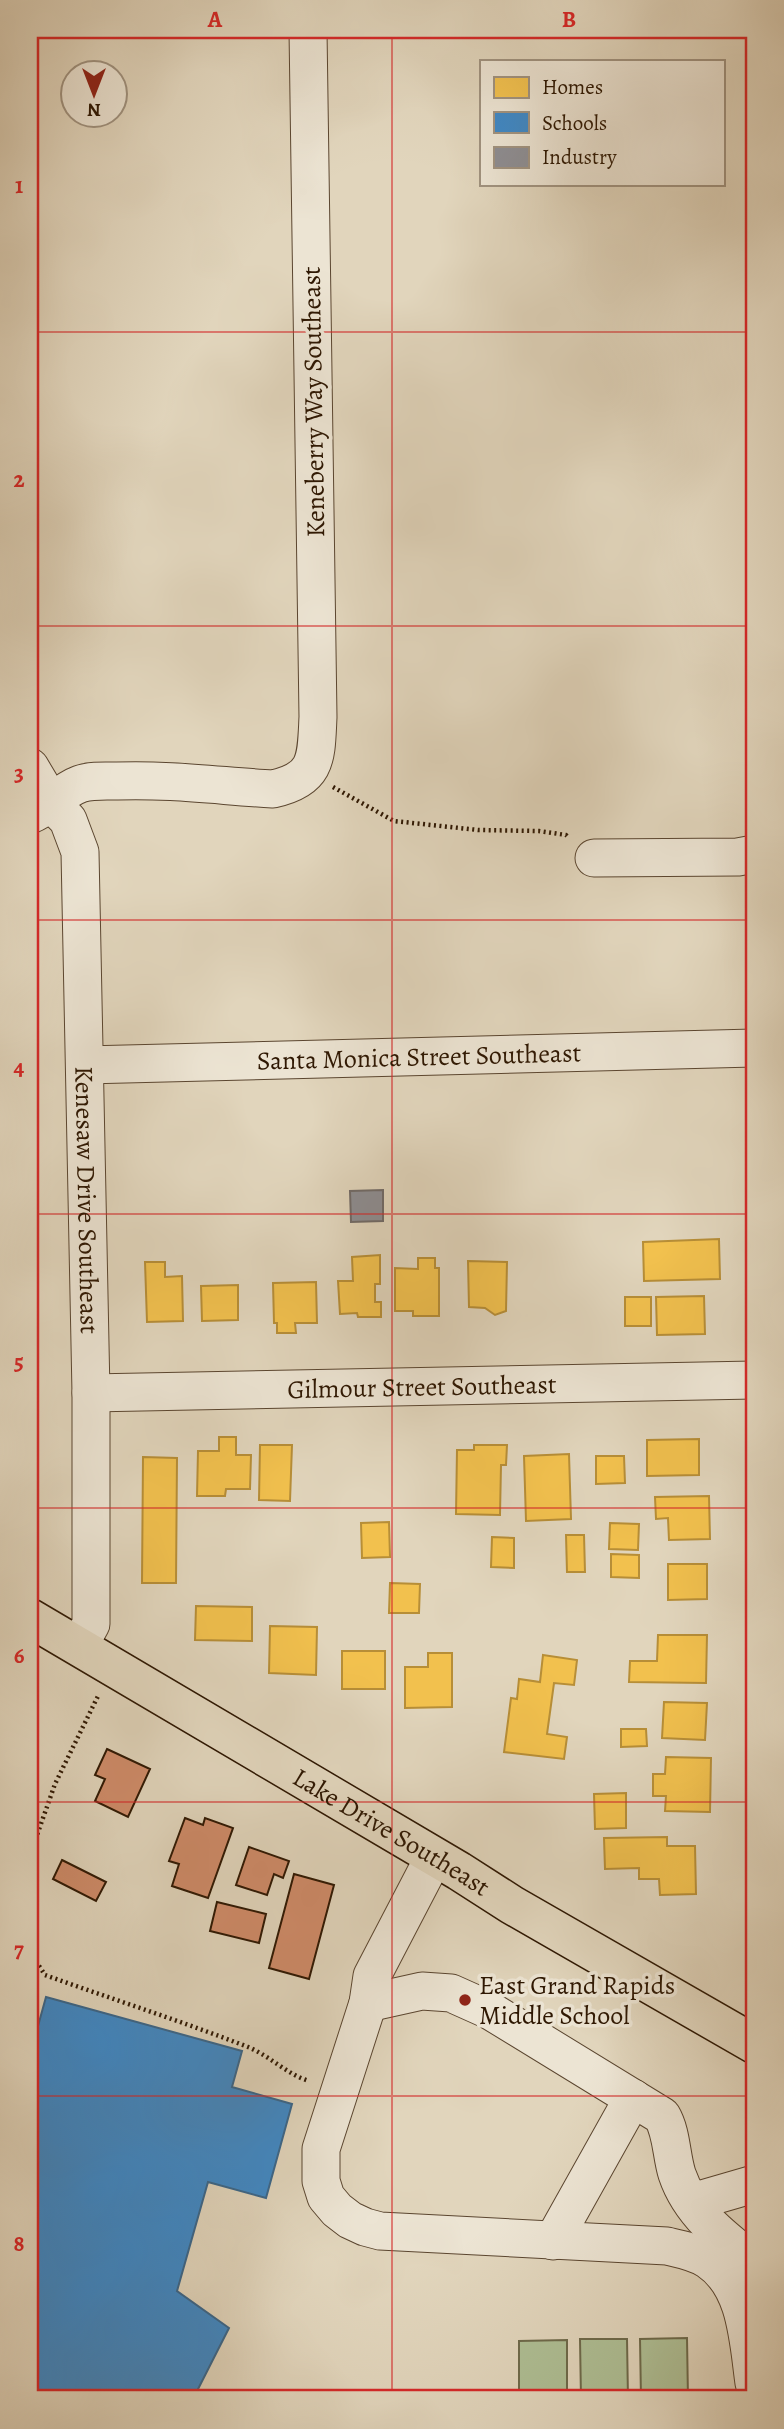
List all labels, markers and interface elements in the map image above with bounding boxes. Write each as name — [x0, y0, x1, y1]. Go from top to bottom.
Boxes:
text: A — [207, 4, 223, 35]
text: B — [562, 4, 576, 35]
north arrow — [60, 60, 130, 130]
legend — [480, 60, 724, 186]
text: Homes — [542, 73, 603, 101]
text: N — [87, 97, 101, 123]
text: Schools — [542, 109, 607, 137]
text: Industry — [542, 143, 617, 171]
text: 1 — [15, 170, 23, 201]
street label: Keneberry Way Southeast — [294, 266, 333, 538]
text: 2 — [13, 464, 25, 495]
text: 3 — [14, 758, 24, 789]
street label: Santa Monica Street Southeast — [256, 1035, 582, 1079]
text: 4 — [14, 1052, 25, 1083]
street label: Kenesaw Drive Southeast — [66, 1066, 107, 1335]
text: 5 — [14, 1346, 24, 1377]
street label: Gilmour Street Southeast — [287, 1367, 557, 1407]
text: 6 — [14, 1640, 25, 1671]
street label: Lake Drive Southeast — [286, 1760, 497, 1905]
text: 7 — [14, 1934, 24, 1965]
place label: East Grand Rapids Middle School — [479, 1968, 675, 2033]
marker: East Grand Rapids Middle School — [457, 1992, 473, 2008]
text: 8 — [13, 2228, 25, 2259]

